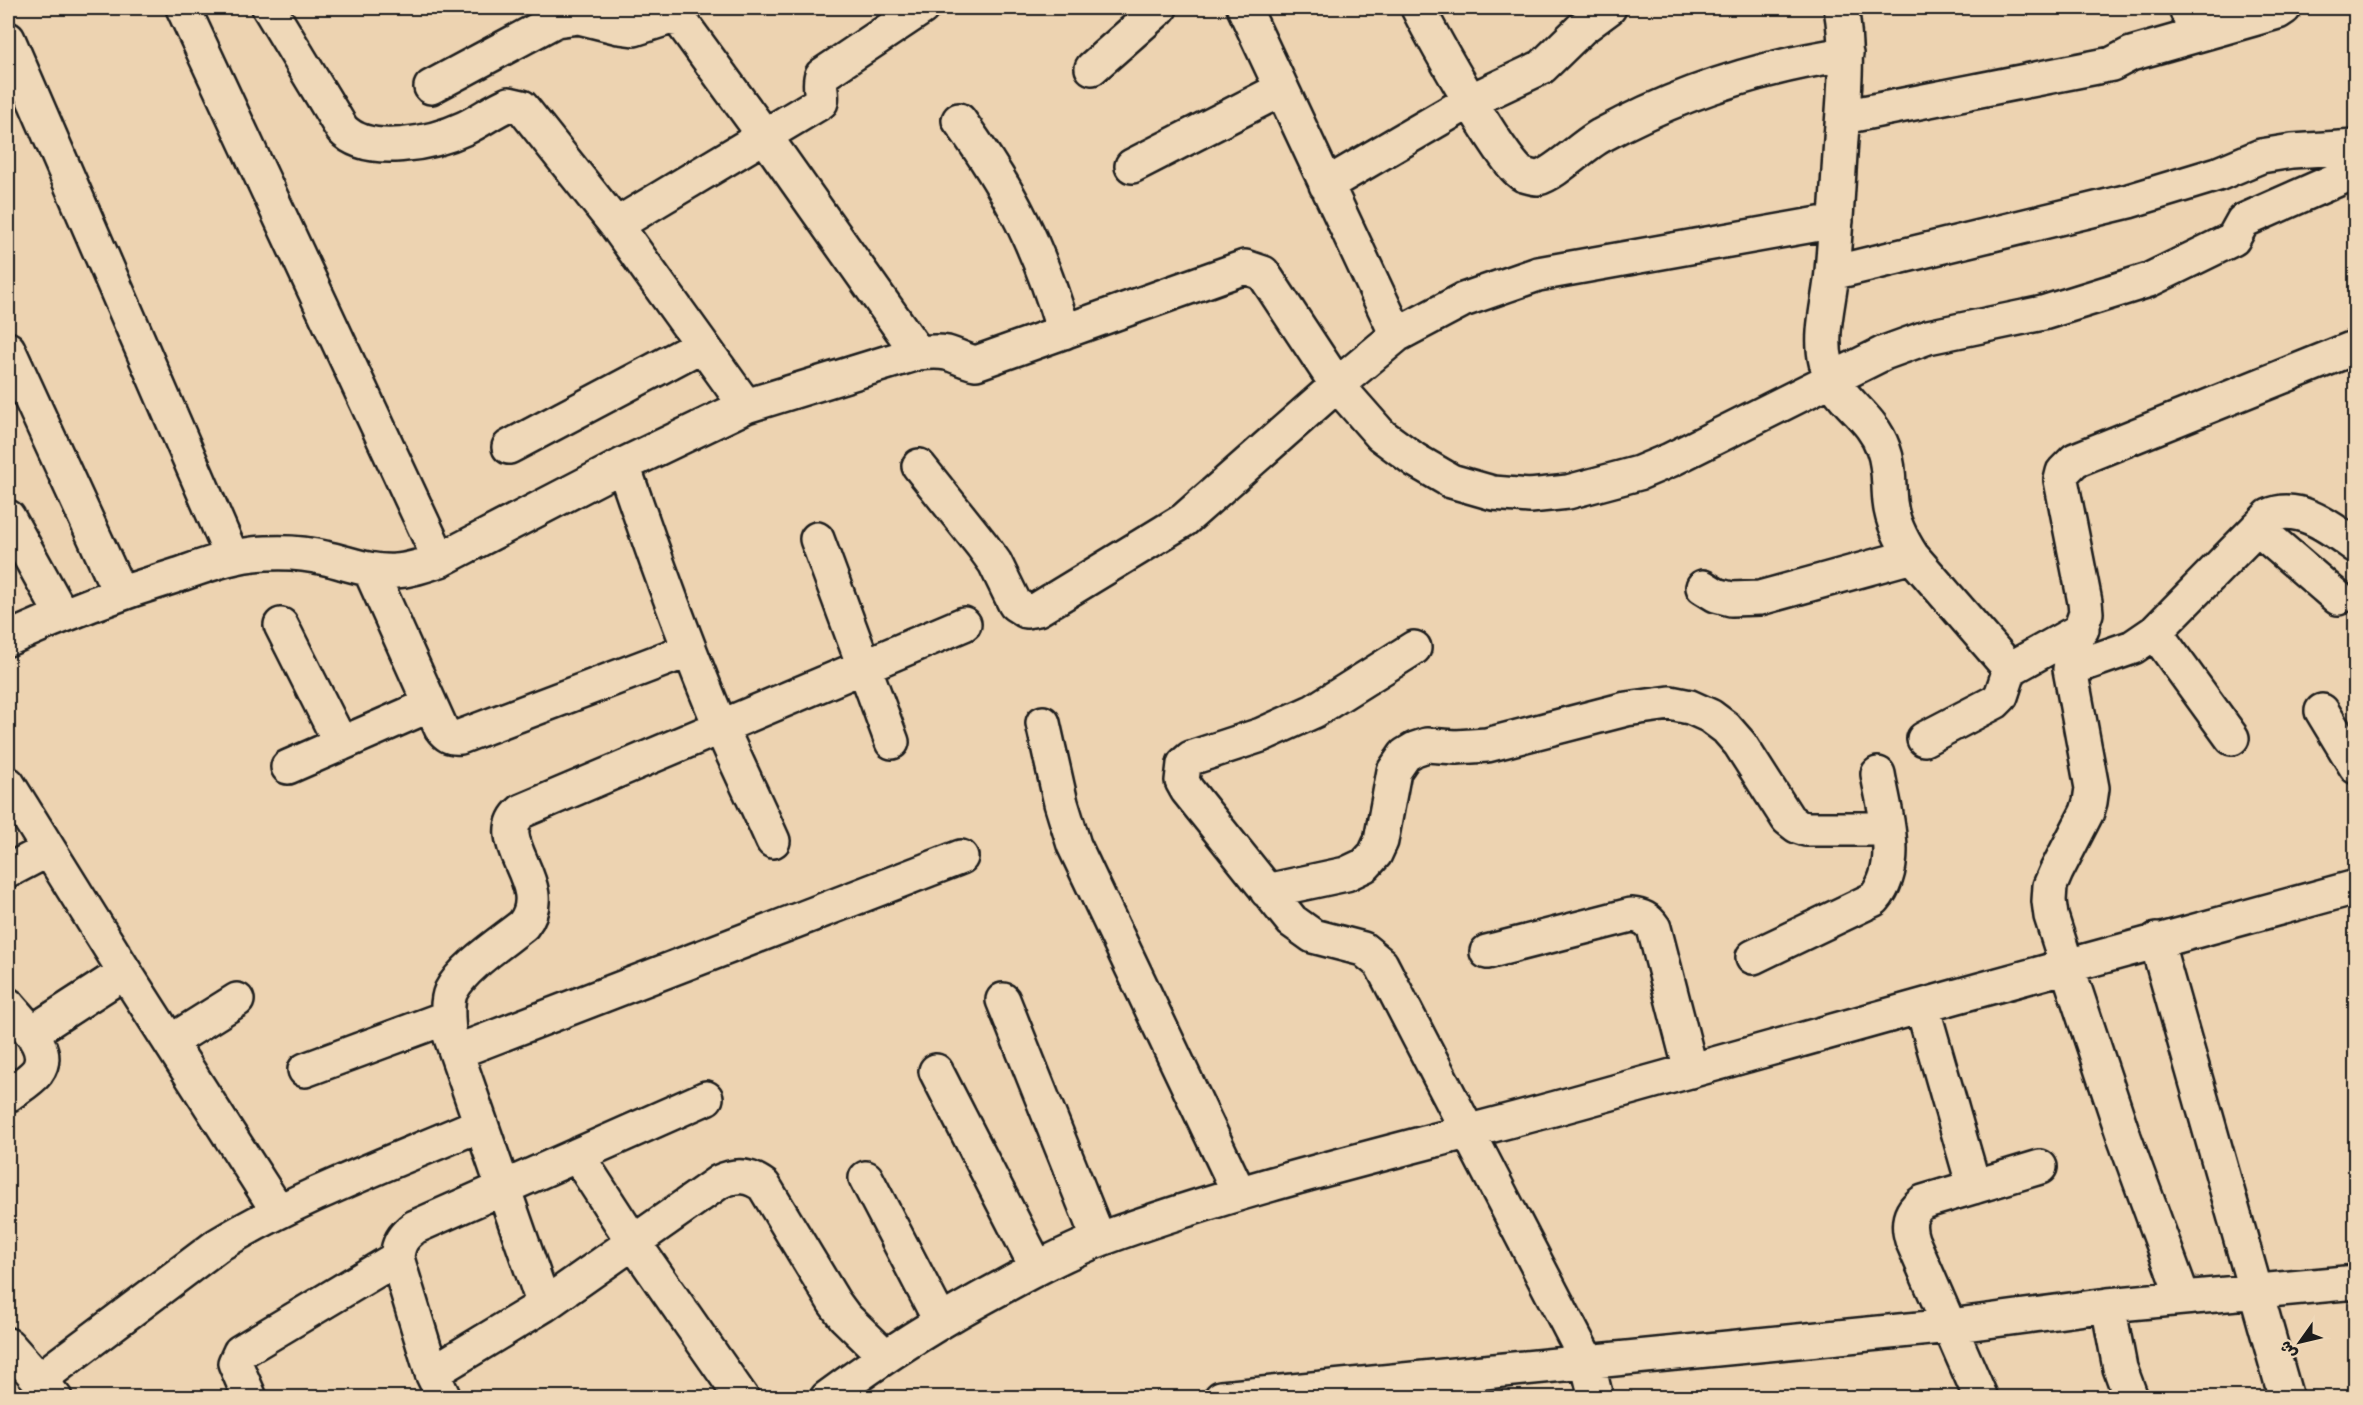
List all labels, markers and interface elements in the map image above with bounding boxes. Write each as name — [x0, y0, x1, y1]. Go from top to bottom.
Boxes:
north arrow — [2270, 1312, 2330, 1372]
text: ش — [2274, 1337, 2302, 1364]

